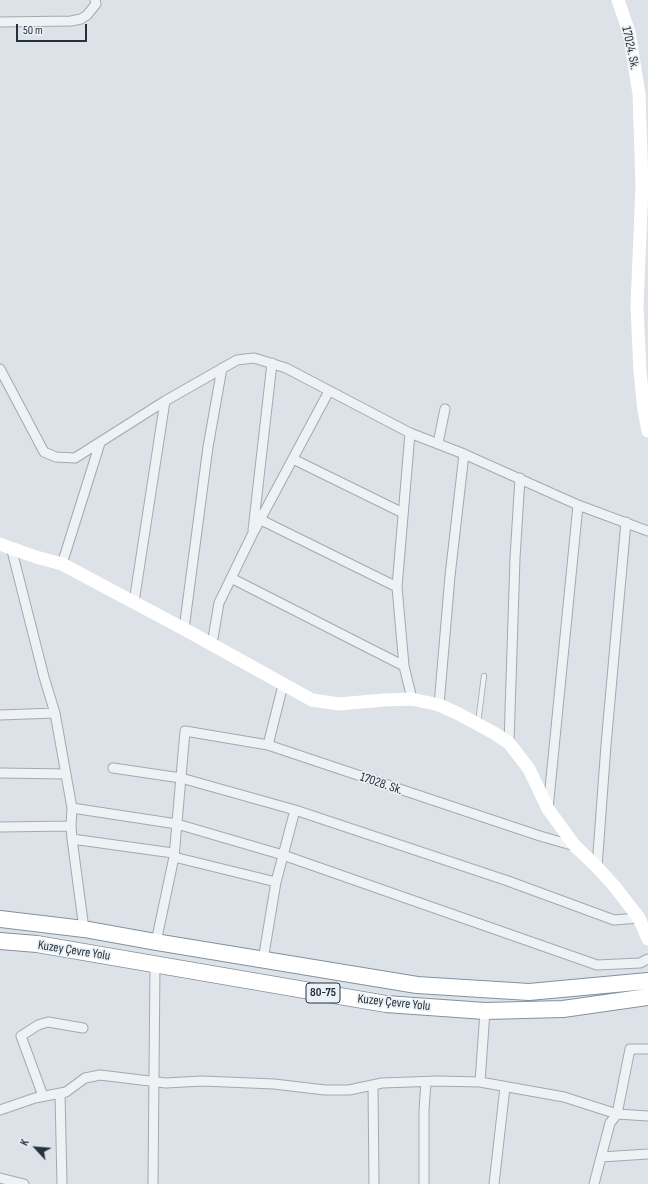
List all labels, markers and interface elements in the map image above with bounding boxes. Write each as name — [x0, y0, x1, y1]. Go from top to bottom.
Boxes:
scale bar — [18, 16, 89, 42]
text: 50 m — [23, 23, 43, 38]
street label: 17024. Sk. — [618, 25, 642, 71]
street label: 17028. Sk. — [358, 769, 404, 799]
street label: Kuzey Çevre Yolu — [37, 938, 111, 964]
road number: 80-75 — [306, 983, 340, 1003]
street label: Kuzey Çevre Yolu — [357, 991, 431, 1015]
north arrow — [16, 1128, 56, 1168]
text: K — [18, 1137, 32, 1148]

